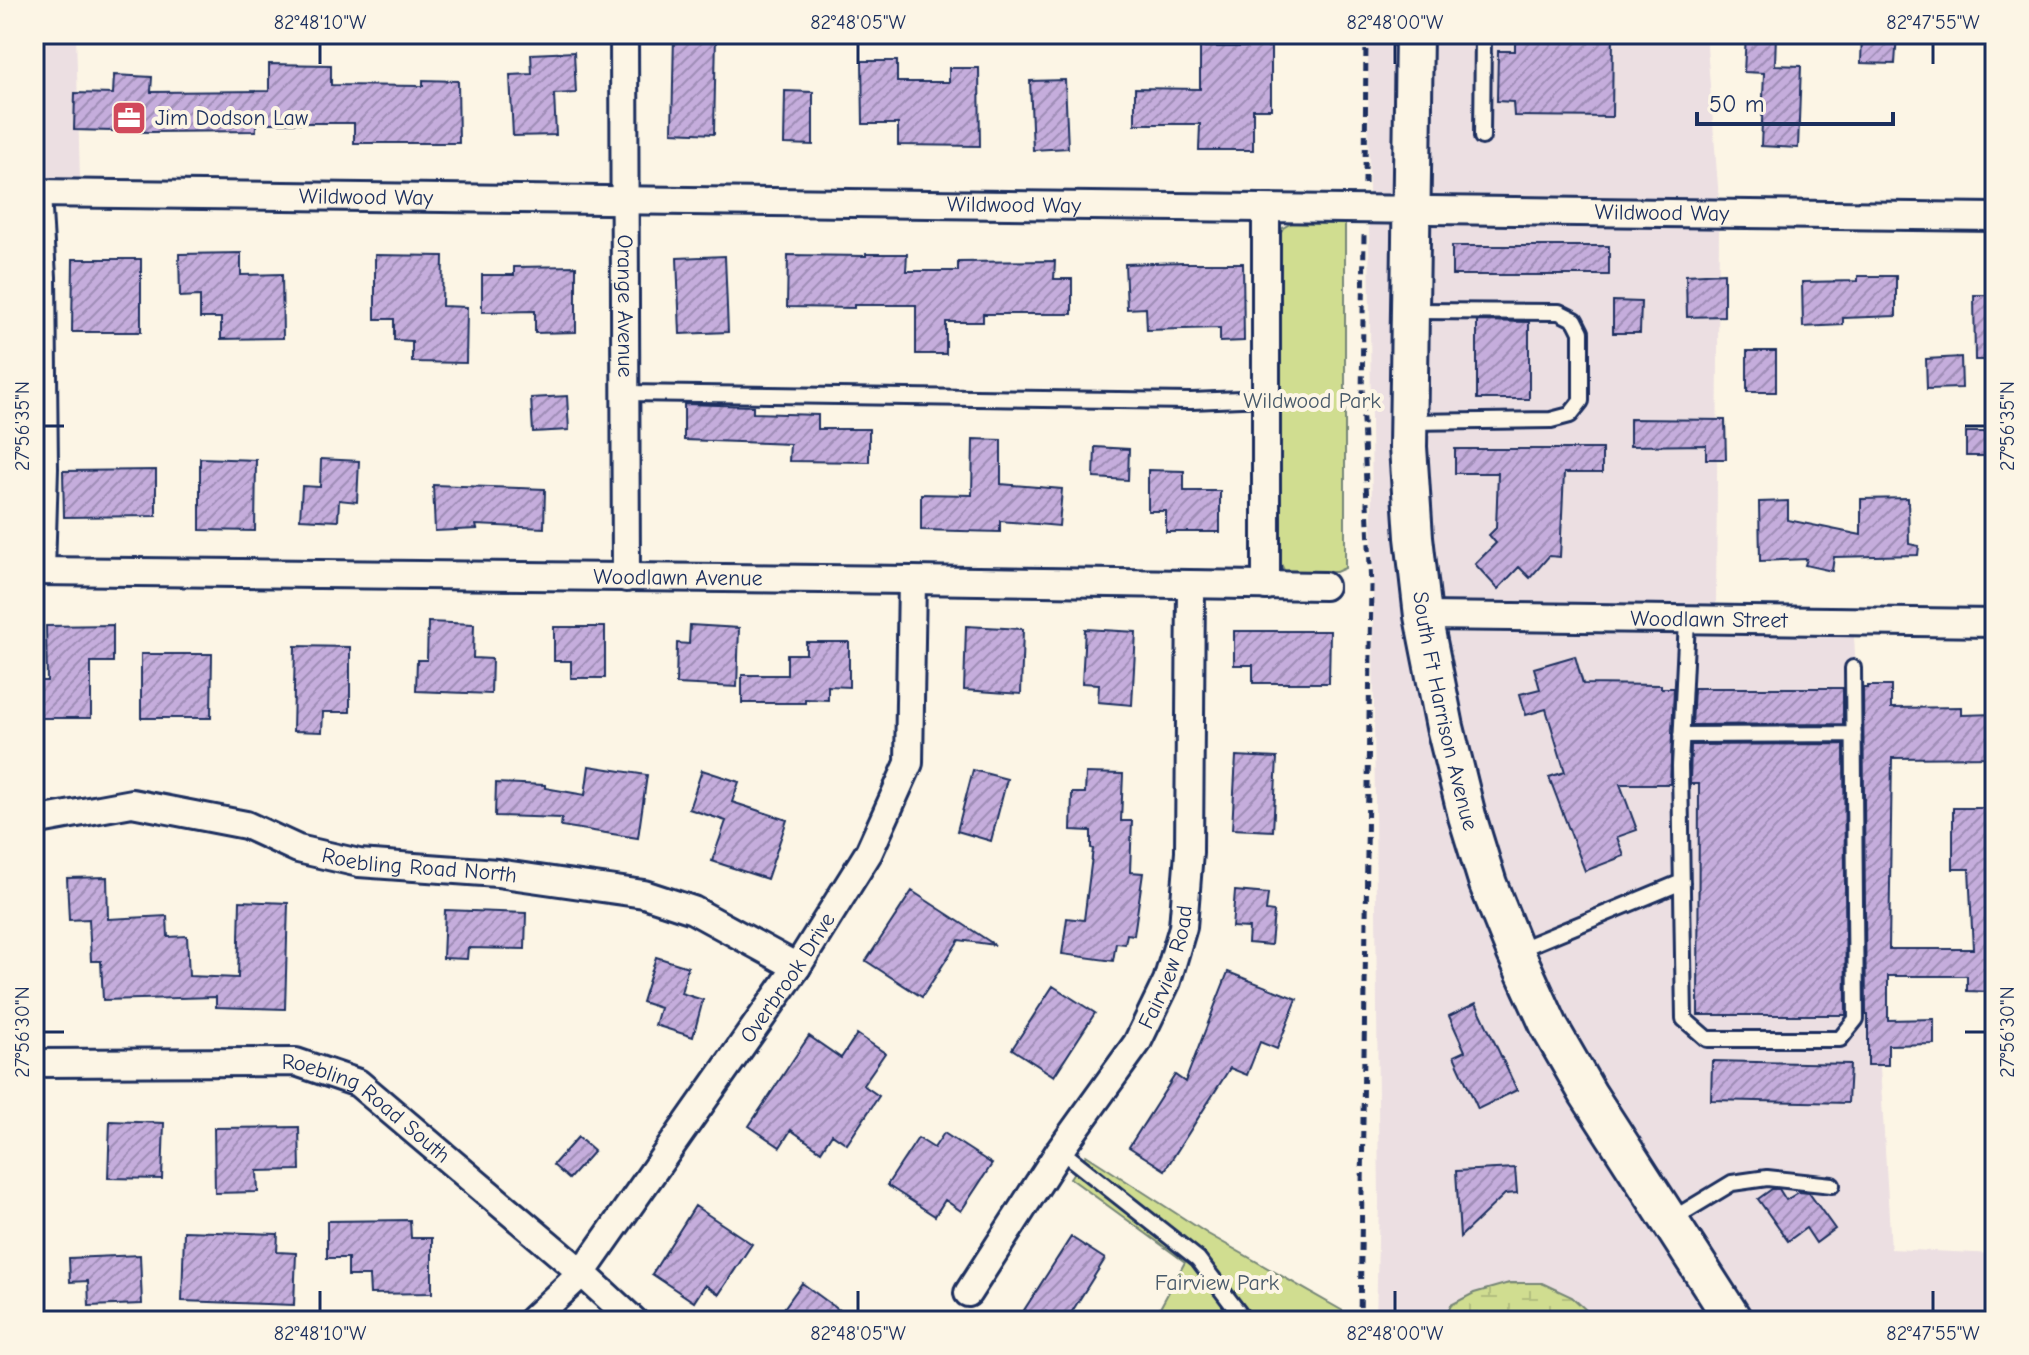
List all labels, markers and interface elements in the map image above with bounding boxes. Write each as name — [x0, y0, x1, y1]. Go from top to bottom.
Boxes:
text: 82°48'10"W — [274, 11, 367, 34]
text: 82°48'05"W — [810, 11, 906, 34]
text: 82°48'00"W — [1347, 11, 1444, 34]
text: 82°47'55"W — [1886, 11, 1980, 34]
scale bar — [1697, 76, 1893, 126]
text: 50 m — [1709, 90, 1765, 118]
office icon: Jim Dodson Law — [110, 99, 148, 137]
place label: Jim Dodson Law — [155, 105, 308, 131]
street label: Wildwood Way — [299, 183, 434, 211]
street label: Wildwood Way — [947, 191, 1081, 219]
street label: Wildwood Way — [1595, 199, 1729, 227]
street label: Orange Avenue — [612, 234, 638, 378]
text: 27°56'35"N — [11, 381, 34, 471]
text: 27°56'35"N — [1996, 381, 2019, 471]
park label: Wildwood Park — [1243, 388, 1381, 414]
street label: Woodlawn Avenue — [593, 564, 763, 591]
street label: South Ft Harrison Avenue — [1407, 590, 1484, 834]
street label: Woodlawn Street — [1630, 606, 1788, 633]
street label: Roebling Road North — [319, 842, 519, 889]
street label: Fairview Road — [1133, 904, 1198, 1033]
street label: Overbrook Drive — [735, 908, 841, 1048]
text: 27°56'30"N — [11, 986, 34, 1078]
text: 27°56'30"N — [1996, 986, 2019, 1078]
street label: Roebling Road South — [282, 1049, 455, 1168]
park label: Fairview Park — [1155, 1270, 1280, 1296]
text: 82°48'10"W — [274, 1322, 367, 1345]
text: 82°48'05"W — [810, 1322, 906, 1345]
text: 82°48'00"W — [1347, 1322, 1444, 1345]
text: 82°47'55"W — [1886, 1322, 1980, 1345]

